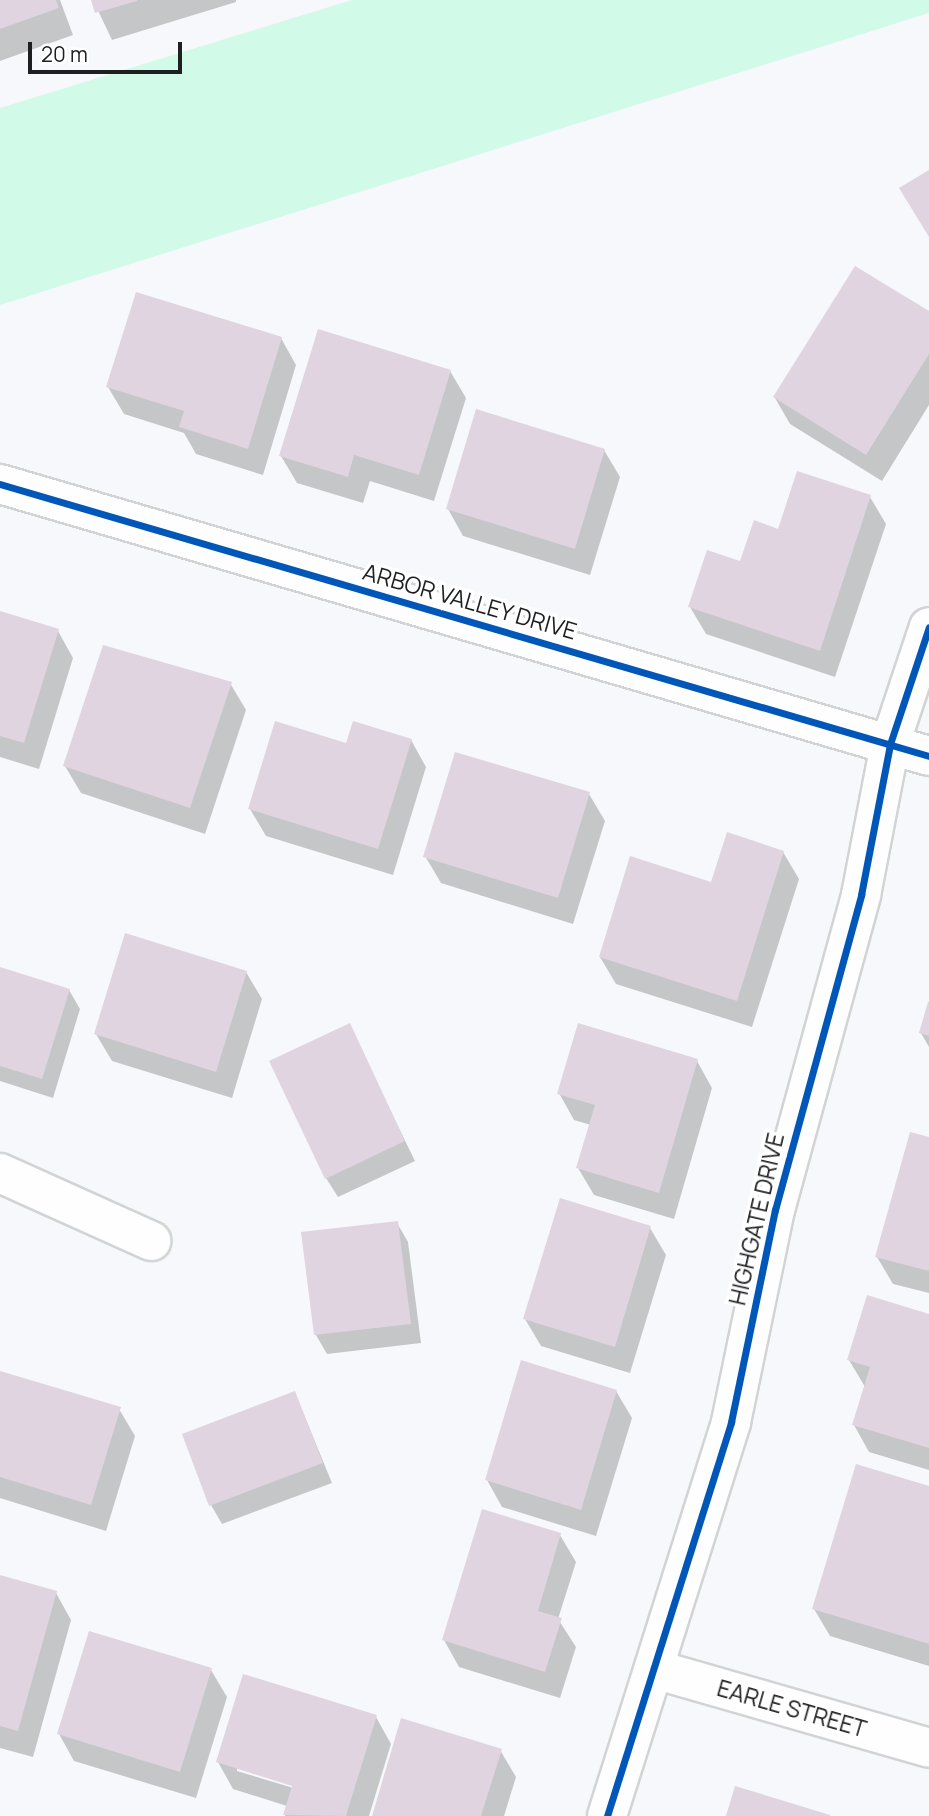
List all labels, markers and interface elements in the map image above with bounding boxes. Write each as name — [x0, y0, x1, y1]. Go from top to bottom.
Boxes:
scale bar — [32, 28, 186, 72]
text: 20 m — [41, 40, 88, 68]
street label: ARBOR VALLEY DRIVE — [359, 557, 581, 645]
street label: HIGHGATE DRIVE — [723, 1130, 789, 1308]
street label: EARLE STREET — [714, 1674, 870, 1742]

